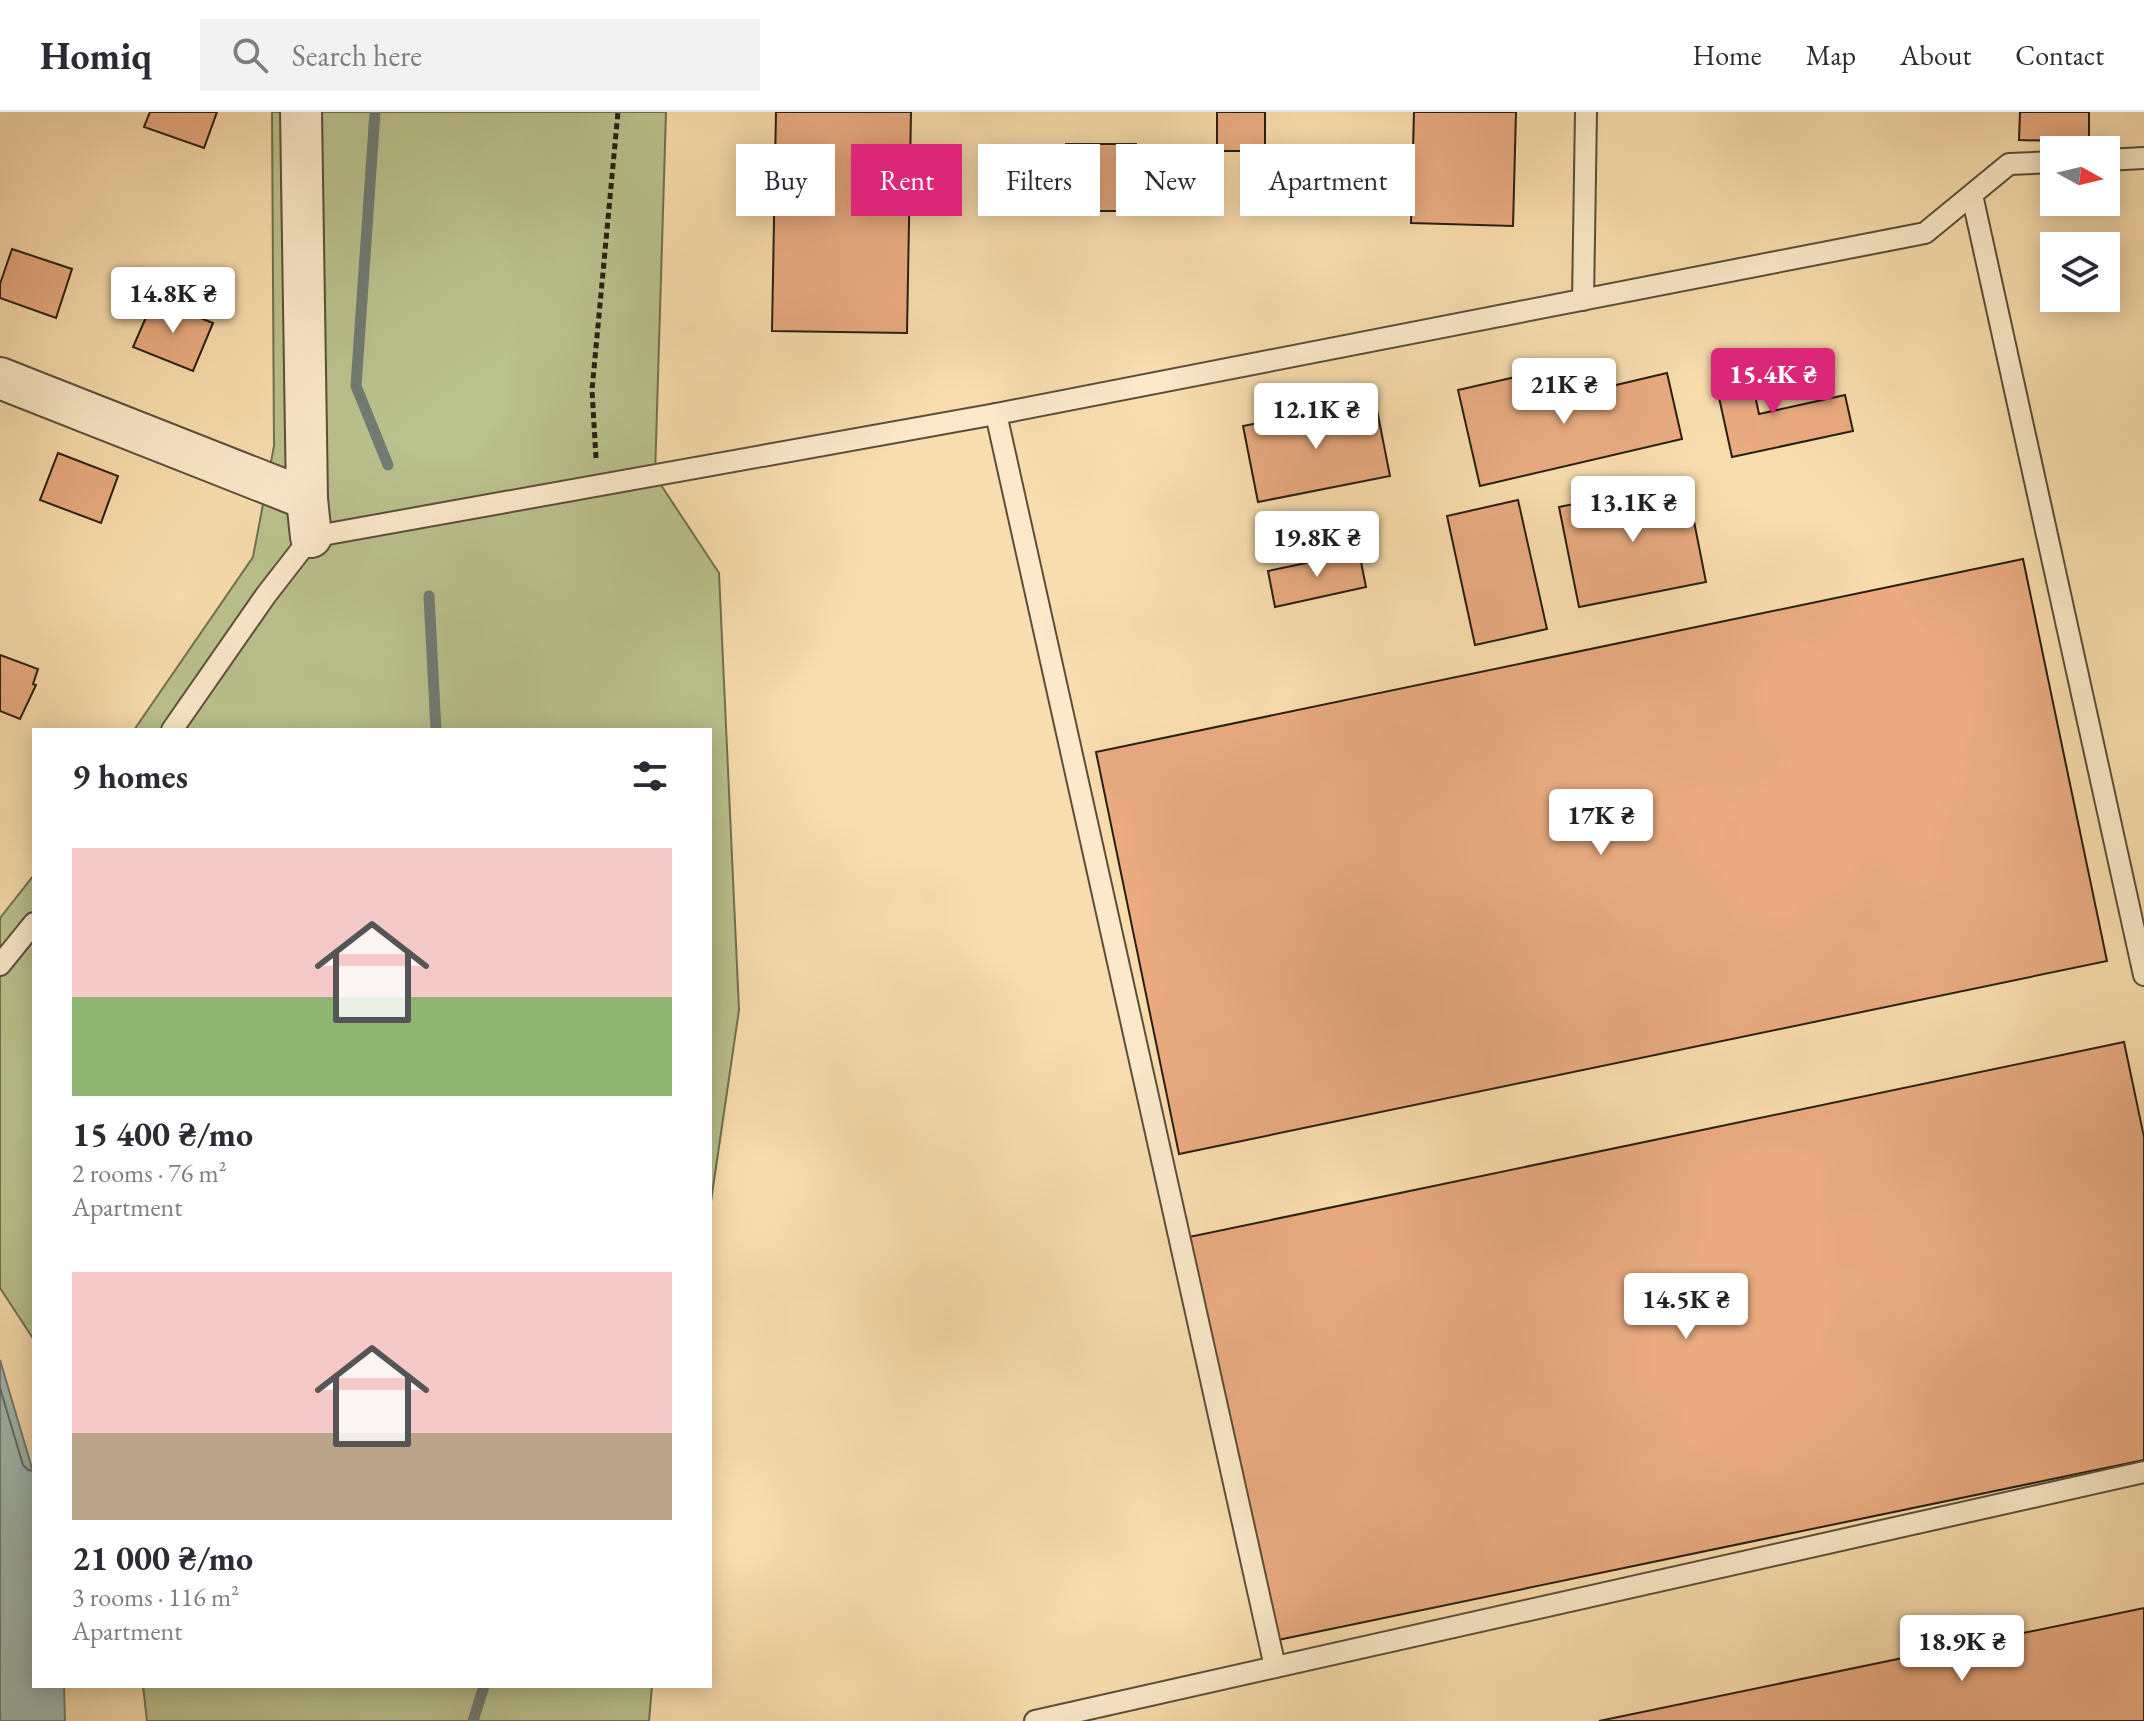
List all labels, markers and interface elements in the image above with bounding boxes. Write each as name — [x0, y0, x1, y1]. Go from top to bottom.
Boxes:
search box — [200, 19, 760, 91]
text: Homiq — [40, 31, 152, 80]
icon: search — [228, 33, 272, 77]
text: Search here — [292, 36, 422, 75]
text: Home — [1692, 37, 1762, 73]
text: Map — [1806, 37, 1856, 73]
text: About — [1900, 37, 1971, 73]
text: Contact — [2015, 37, 2104, 73]
north arrow — [2040, 136, 2120, 216]
map controls — [2040, 136, 2120, 312]
chip: Buy — [736, 144, 835, 216]
chip: Rent — [851, 144, 962, 216]
chip: Filters — [978, 144, 1100, 216]
chip: New — [1116, 144, 1224, 216]
chip: Apartment — [1240, 144, 1415, 216]
button: layers — [2040, 232, 2120, 312]
pin: 14.8K ₴ — [99, 267, 247, 335]
text: 14.8K ₴ — [129, 276, 217, 310]
pin: 15.4K ₴ — [1699, 348, 1847, 416]
text: 15.4K ₴ — [1729, 357, 1817, 391]
pin: 21K ₴ — [1508, 358, 1620, 426]
text: 21K ₴ — [1530, 367, 1598, 401]
pin: 12.1K ₴ — [1242, 383, 1390, 451]
text: 12.1K ₴ — [1272, 392, 1360, 426]
pin: 13.1K ₴ — [1559, 476, 1707, 544]
text: 13.1K ₴ — [1589, 485, 1677, 519]
pin: 19.8K ₴ — [1243, 511, 1391, 579]
text: 19.8K ₴ — [1273, 520, 1361, 554]
text: 9 homes — [72, 754, 188, 798]
icon: filters — [628, 754, 672, 798]
pin: 17K ₴ — [1545, 789, 1657, 857]
text: 17K ₴ — [1567, 798, 1635, 832]
icon: home — [300, 900, 444, 1044]
text: 15 400 ₴/mo — [72, 1112, 253, 1156]
text: 2 rooms · 76 m² — [72, 1156, 227, 1190]
text: Apartment — [72, 1190, 182, 1224]
pin: 14.5K ₴ — [1612, 1273, 1760, 1341]
text: 14.5K ₴ — [1642, 1282, 1730, 1316]
icon: home — [300, 1324, 444, 1468]
text: 21 000 ₴/mo — [72, 1536, 253, 1580]
text: 3 rooms · 116 m² — [72, 1580, 239, 1614]
text: Apartment — [72, 1614, 182, 1648]
pin: 18.9K ₴ — [1888, 1615, 2036, 1683]
text: 18.9K ₴ — [1918, 1624, 2006, 1658]

